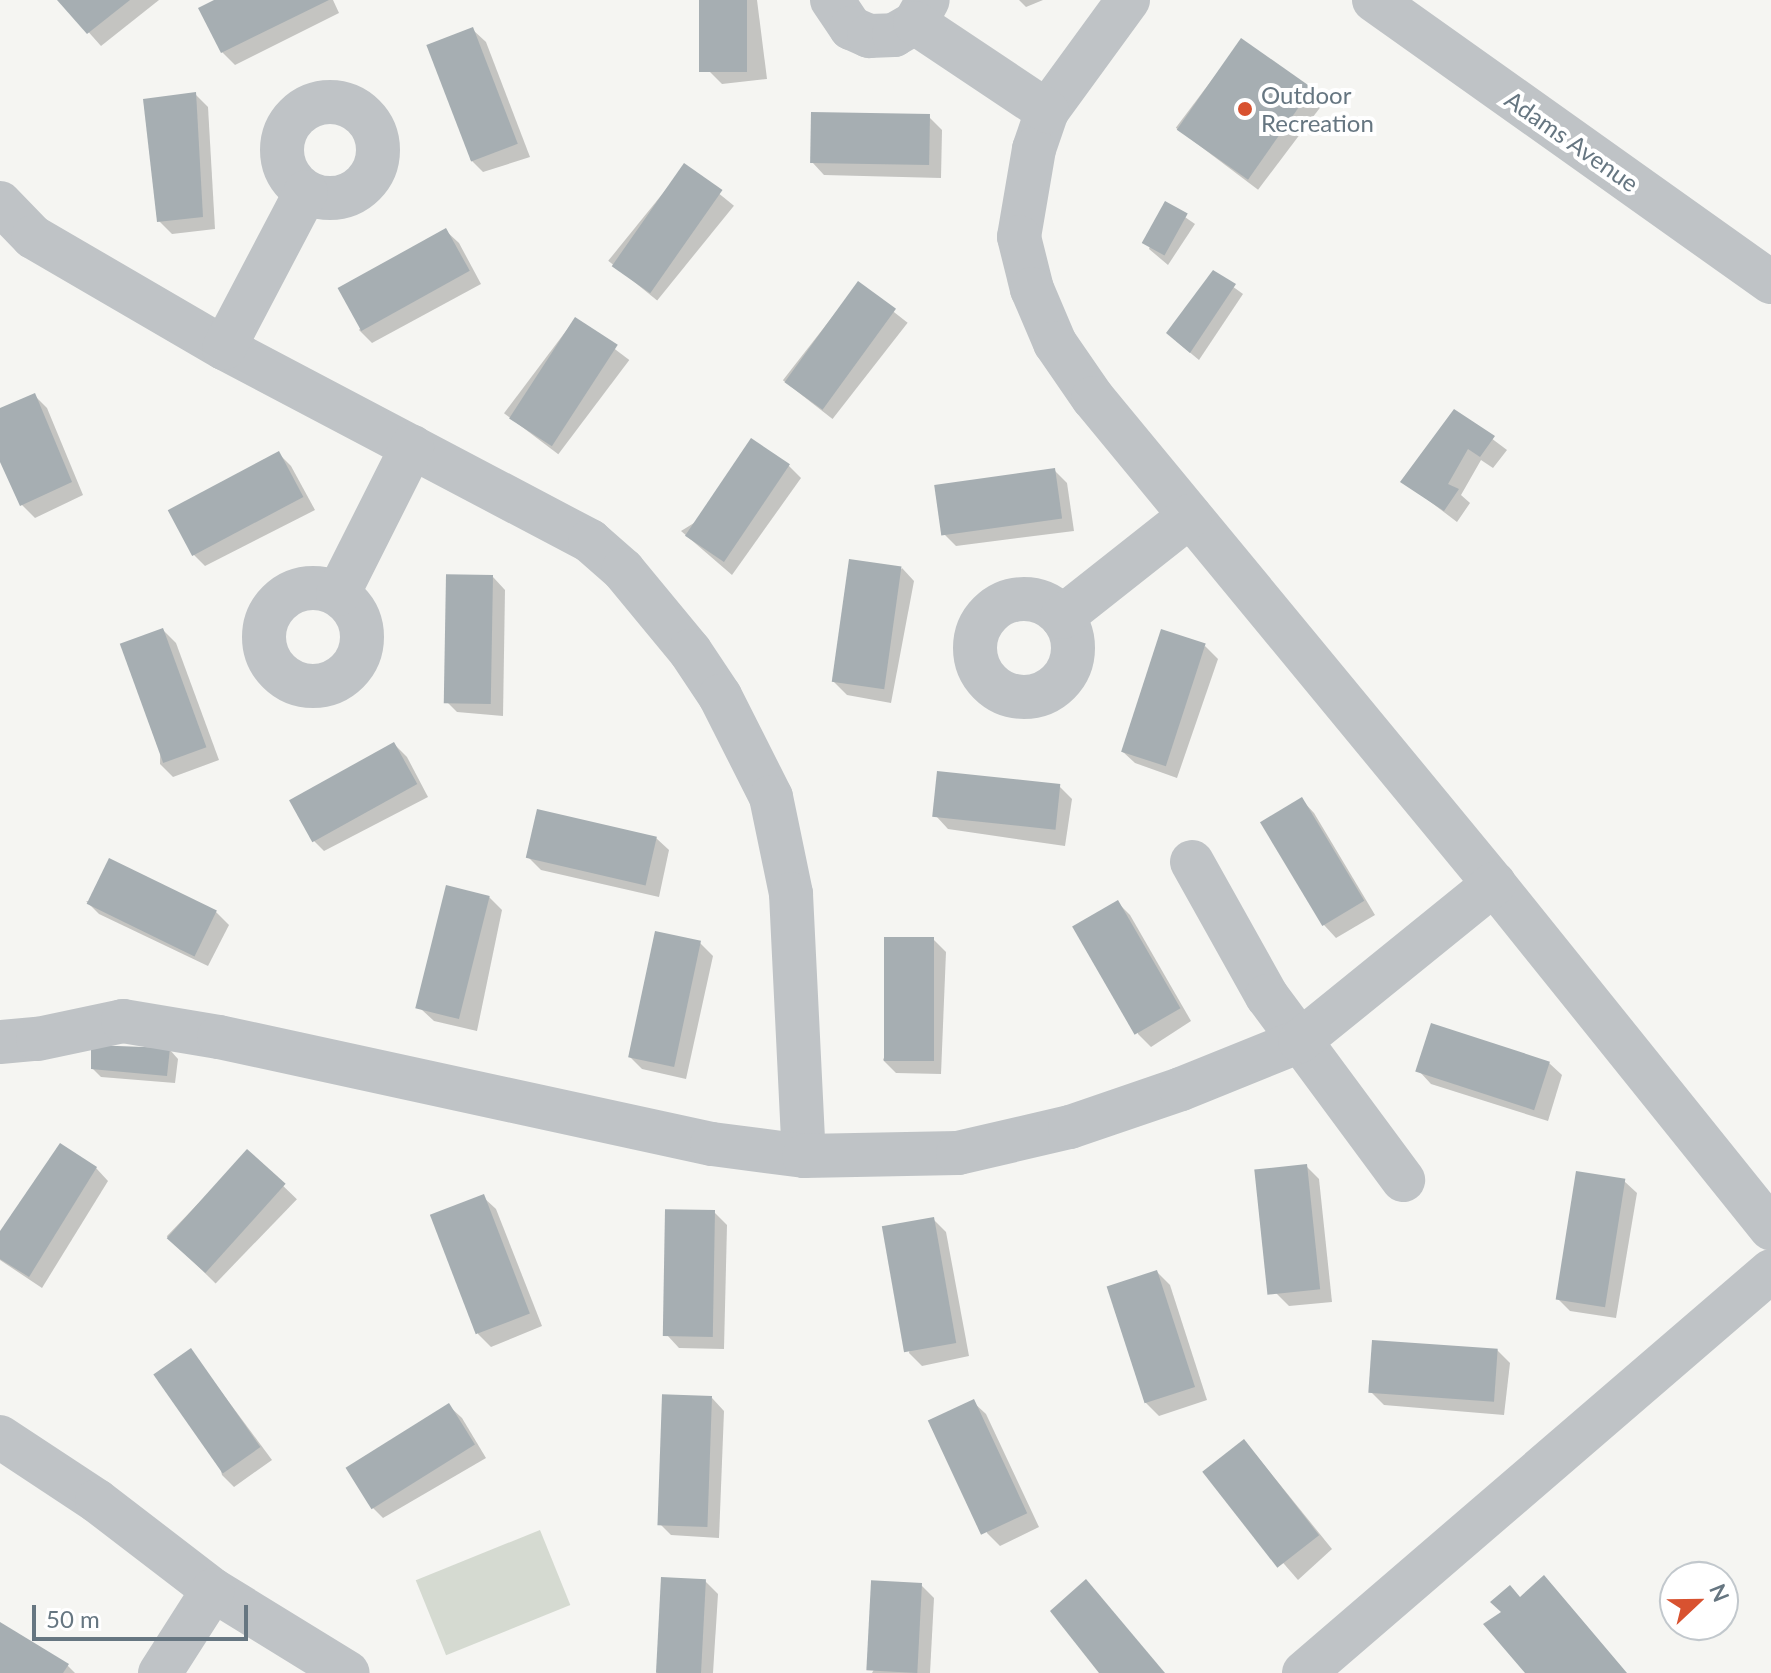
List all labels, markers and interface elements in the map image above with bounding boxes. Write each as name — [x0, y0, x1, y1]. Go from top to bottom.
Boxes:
place label: Outdoor Recreation — [1261, 81, 1374, 137]
street label: Adams Avenue — [1499, 84, 1645, 198]
marker: Outdoor Recreation — [1236, 100, 1254, 118]
north arrow — [1659, 1561, 1739, 1641]
text: N — [1704, 1580, 1736, 1605]
scale bar — [36, 1589, 252, 1639]
text: 50 m — [46, 1604, 100, 1633]

